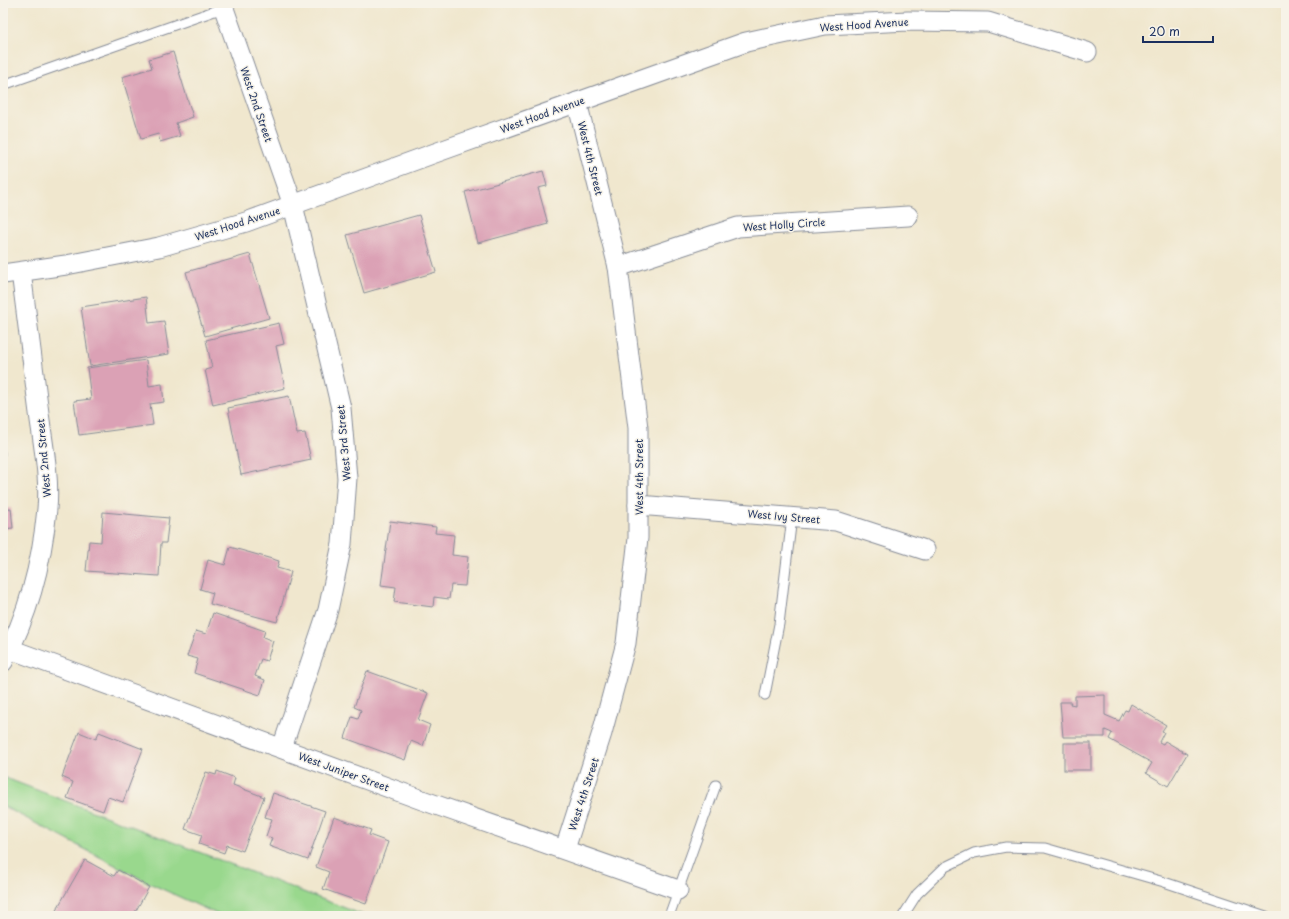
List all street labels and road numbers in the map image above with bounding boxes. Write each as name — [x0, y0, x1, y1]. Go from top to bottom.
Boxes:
street label: West Hood Avenue — [819, 13, 909, 35]
street label: West 2nd Street — [237, 64, 277, 144]
street label: West Hood Avenue — [498, 92, 586, 136]
street label: West 4th Street — [575, 119, 607, 197]
street label: West Hood Avenue — [192, 202, 282, 244]
street label: West Holly Circle — [742, 214, 826, 234]
street label: West 3rd Street — [332, 404, 354, 482]
street label: West 2nd Street — [32, 418, 54, 498]
street label: West 4th Street — [631, 439, 646, 515]
street label: West Ivy Street — [747, 505, 821, 527]
street label: West Juniper Street — [297, 748, 391, 794]
street label: West 4th Street — [564, 755, 602, 833]

